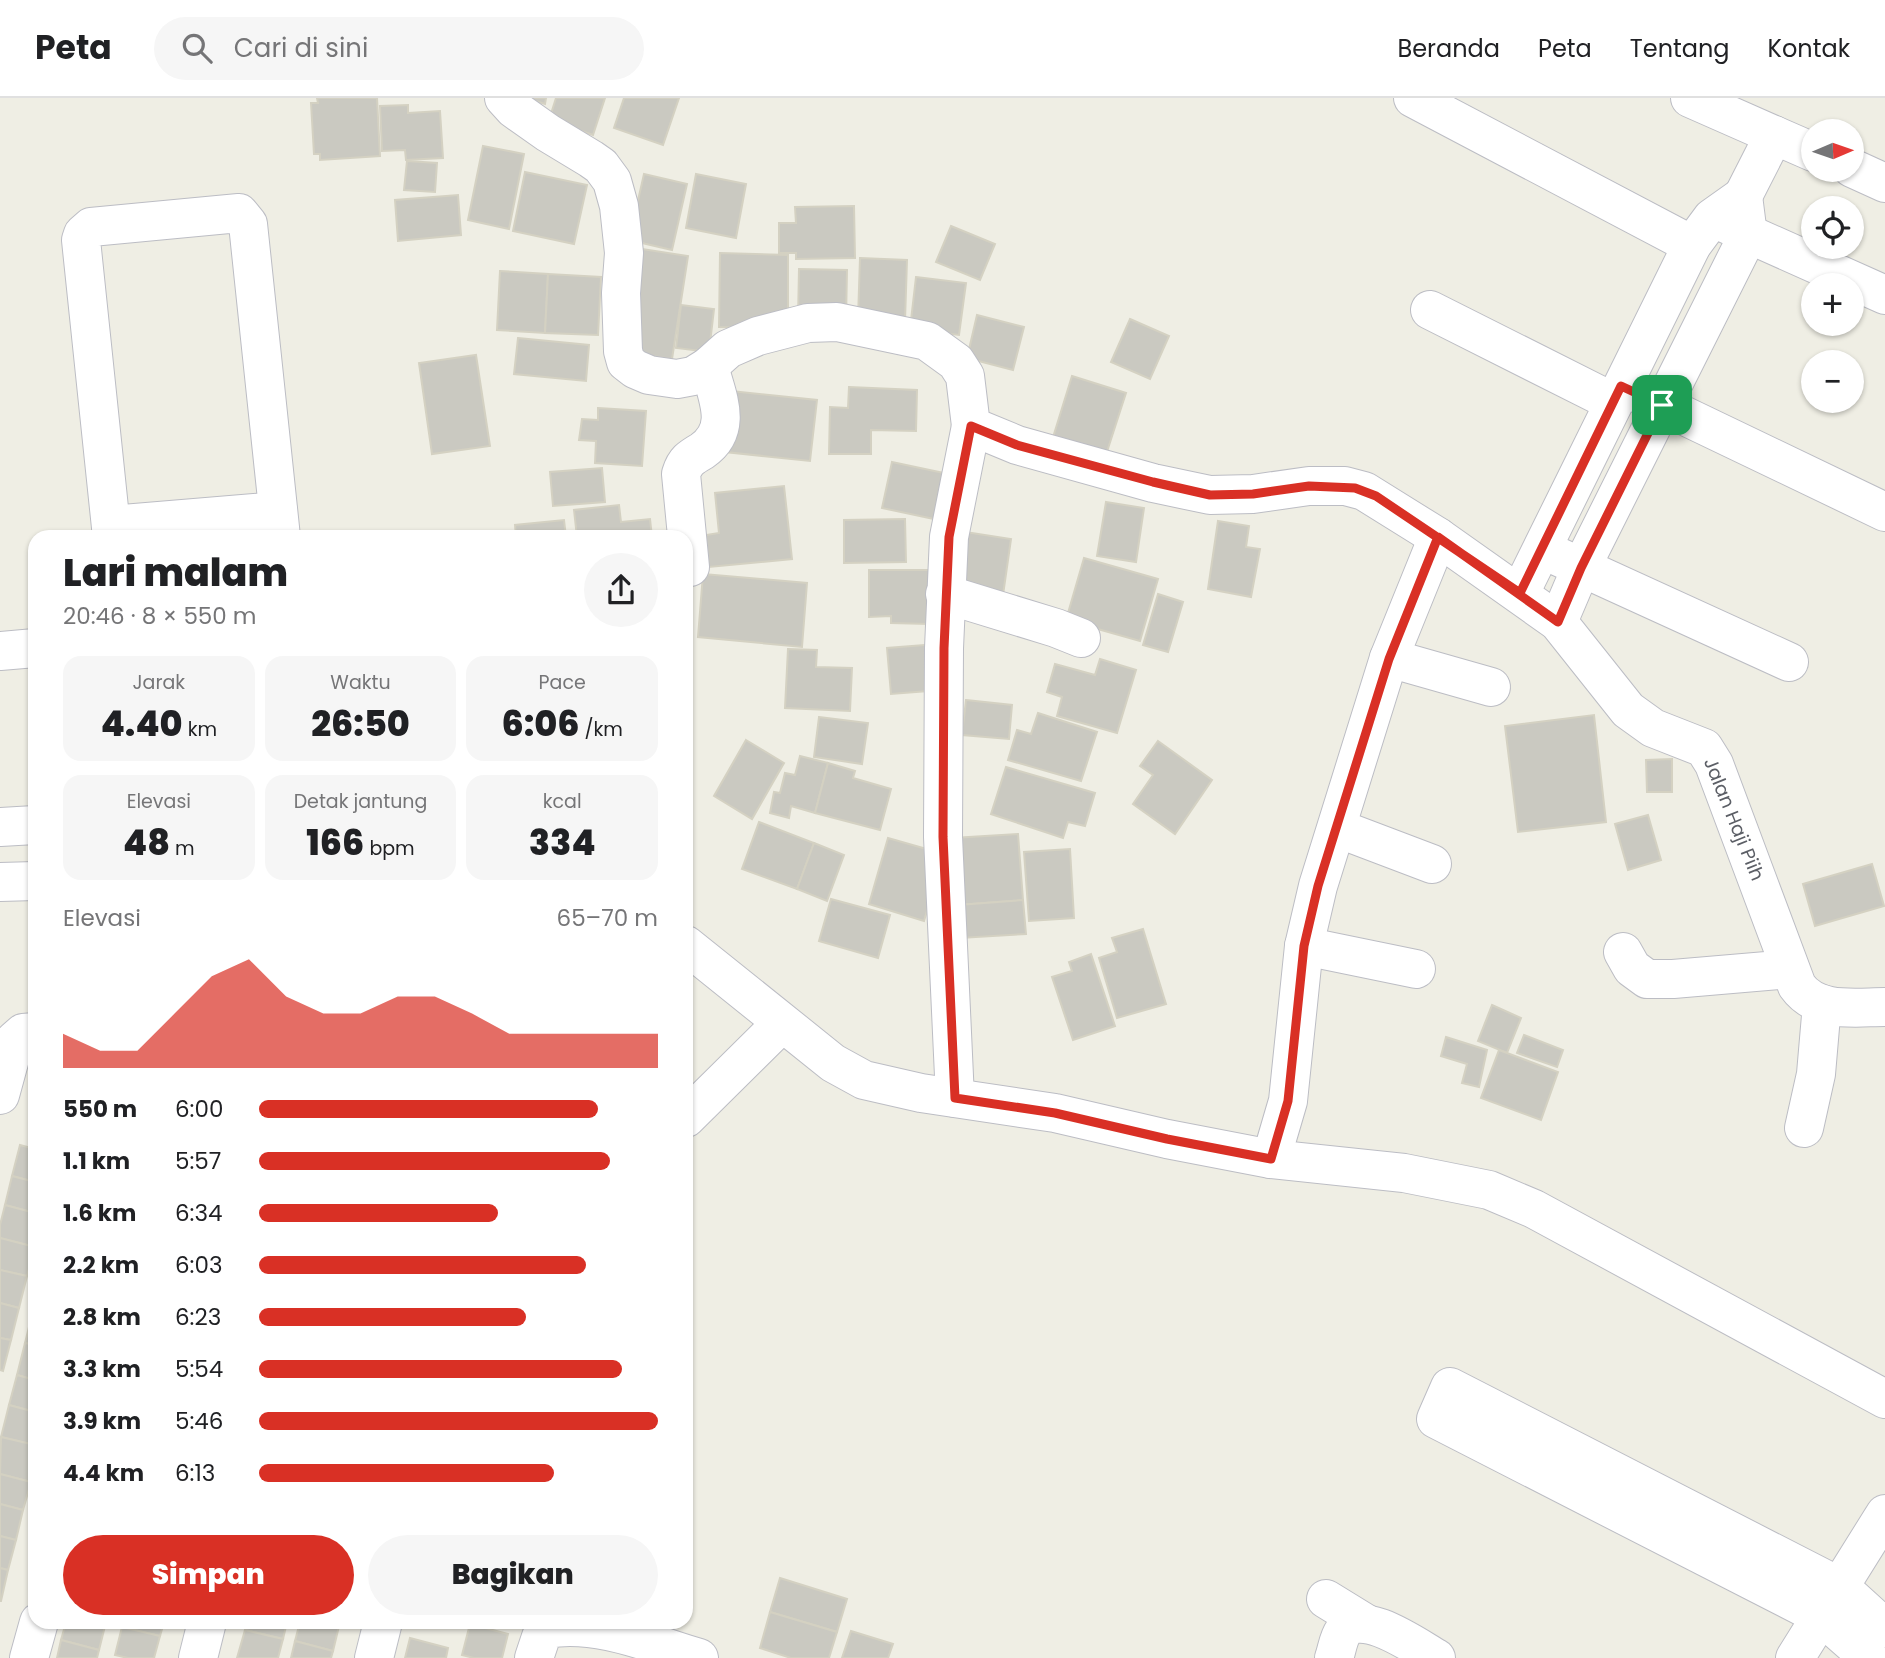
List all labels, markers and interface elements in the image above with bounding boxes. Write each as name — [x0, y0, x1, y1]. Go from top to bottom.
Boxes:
search box — [154, 17, 644, 80]
text: Peta — [35, 24, 112, 71]
icon: search — [178, 29, 216, 67]
text: Cari di sini — [234, 30, 368, 66]
text: Beranda — [1397, 32, 1500, 65]
text: Peta — [1538, 32, 1592, 65]
text: Tentang — [1630, 32, 1730, 65]
text: Kontak — [1768, 32, 1850, 65]
north arrow — [1801, 119, 1864, 182]
map controls — [1801, 119, 1864, 413]
button: locate — [1801, 196, 1864, 259]
button: + — [1801, 273, 1864, 336]
button: − — [1801, 350, 1864, 413]
pin — [1632, 375, 1692, 435]
icon: arrive — [1643, 386, 1681, 424]
text: Lari malam — [63, 546, 288, 599]
button: share — [584, 553, 658, 627]
text: 20:46 · 8 × 550 m — [63, 600, 257, 632]
text: Jarak — [133, 669, 185, 696]
text: Waktu — [330, 669, 391, 696]
text: Pace — [539, 669, 586, 696]
text: 4.40 — [101, 699, 183, 748]
text: 26:50 — [311, 699, 410, 748]
text: 6:06 — [501, 699, 579, 748]
text: km — [183, 716, 217, 743]
text: /km — [579, 716, 623, 743]
street label: Jalan Haji Piih — [1697, 753, 1771, 885]
text: Elevasi — [127, 788, 191, 815]
text: Detak jantung — [294, 788, 427, 815]
text: kcal — [543, 788, 582, 815]
text: 48 — [123, 818, 170, 867]
text: 166 — [306, 818, 364, 867]
text: 334 — [529, 818, 596, 867]
text: m — [170, 835, 195, 862]
text: bpm — [364, 835, 415, 862]
text: Elevasi — [63, 902, 141, 934]
text: 65–70 m — [557, 902, 658, 934]
text: 550 m — [63, 1093, 137, 1125]
text: 6:00 — [175, 1093, 223, 1125]
text: 1.1 km — [63, 1145, 130, 1177]
text: 5:57 — [175, 1145, 221, 1177]
text: 1.6 km — [63, 1197, 136, 1229]
text: 6:34 — [175, 1197, 223, 1229]
text: 2.2 km — [63, 1249, 139, 1281]
text: 6:03 — [175, 1249, 223, 1281]
text: 2.8 km — [63, 1301, 141, 1333]
text: 6:23 — [175, 1301, 221, 1333]
text: 3.3 km — [63, 1353, 141, 1385]
text: 5:54 — [175, 1353, 223, 1385]
text: 3.9 km — [63, 1405, 141, 1437]
text: 5:46 — [175, 1405, 223, 1437]
text: 4.4 km — [63, 1457, 144, 1489]
text: 6:13 — [175, 1457, 215, 1489]
button: Simpan — [63, 1535, 354, 1615]
button: Bagikan — [368, 1535, 658, 1615]

